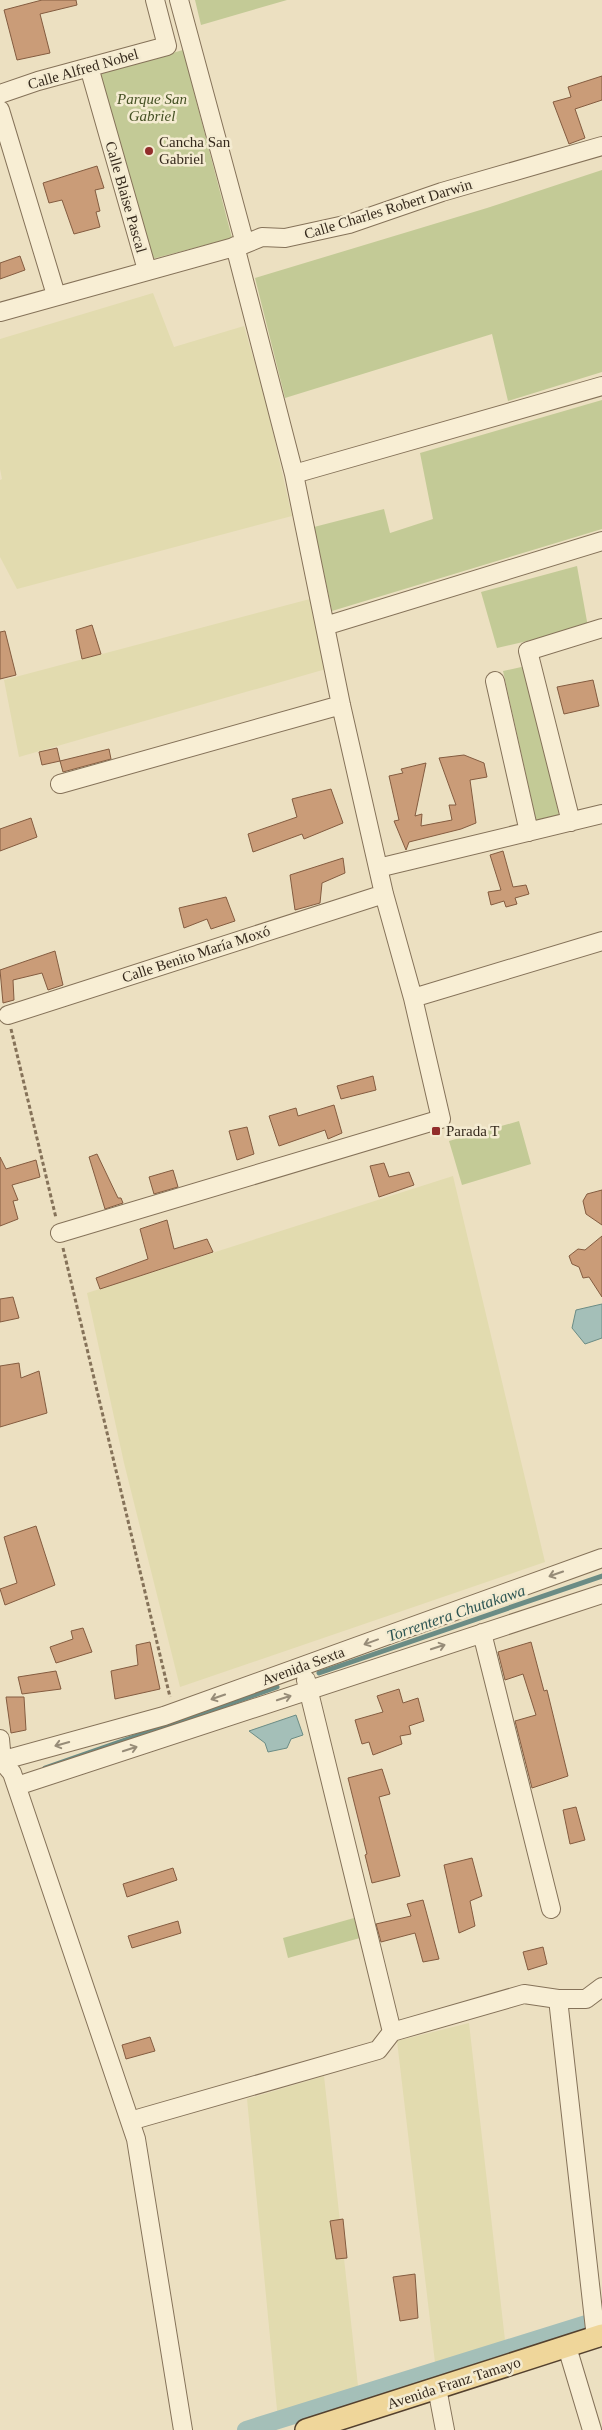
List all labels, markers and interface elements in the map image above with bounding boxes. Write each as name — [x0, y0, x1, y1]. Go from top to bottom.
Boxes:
street label: Calle Alfred Nobel — [26, 46, 140, 92]
park label: Parque San Gabriel — [116, 91, 187, 124]
place label: Cancha San Gabriel — [159, 134, 231, 167]
street label: Calle Blaise Pascal — [102, 140, 150, 254]
marker: Cancha San Gabriel — [143, 145, 155, 157]
street label: Calle Charles Robert Darwin — [302, 176, 474, 242]
street label: Calle Benito María Moxó — [120, 923, 272, 985]
place label: Parada T — [446, 1123, 499, 1139]
marker: Parada T — [430, 1125, 442, 1137]
one-way arrow — [549, 1570, 564, 1579]
water label: Torrentera Chutakawa — [385, 1581, 527, 1645]
one-way arrow — [363, 1638, 379, 1647]
one-way arrow — [430, 1642, 446, 1651]
street label: Avenida Sexta — [259, 1644, 347, 1688]
one-way arrow — [276, 1692, 292, 1702]
one-way arrow — [210, 1693, 226, 1702]
one-way arrow — [55, 1740, 71, 1749]
one-way arrow — [121, 1743, 137, 1753]
street label: Avenida Franz Tamayo — [385, 2354, 523, 2412]

